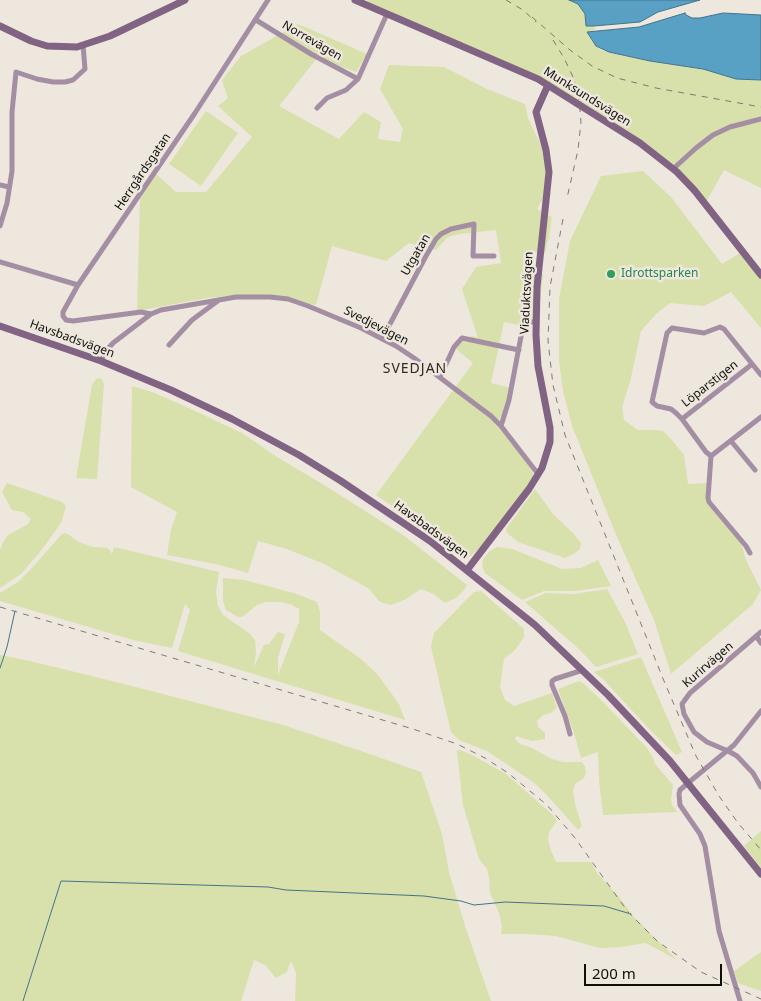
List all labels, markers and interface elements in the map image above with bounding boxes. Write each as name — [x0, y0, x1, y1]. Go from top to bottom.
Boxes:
street label: Norrevägen — [279, 18, 345, 64]
street label: Munksundsvägen — [541, 64, 633, 130]
street label: Herrgårdsgatan — [112, 131, 174, 213]
street label: Utgatan — [398, 232, 434, 278]
street label: Viaduktsvägen — [518, 251, 536, 335]
place label: Idrottsparken — [621, 267, 698, 281]
marker: Idrottsparken — [605, 268, 617, 280]
street label: Svedjevägen — [341, 304, 411, 348]
street label: Havsbadsvägen — [28, 317, 116, 361]
street label: Löparstigen — [679, 358, 741, 410]
district label: SVEDJAN — [382, 361, 448, 377]
street label: Havsbadsvägen — [391, 498, 471, 562]
street label: Kurirvägen — [680, 639, 736, 691]
scale bar — [586, 954, 724, 986]
text: 200 m — [592, 963, 636, 983]

